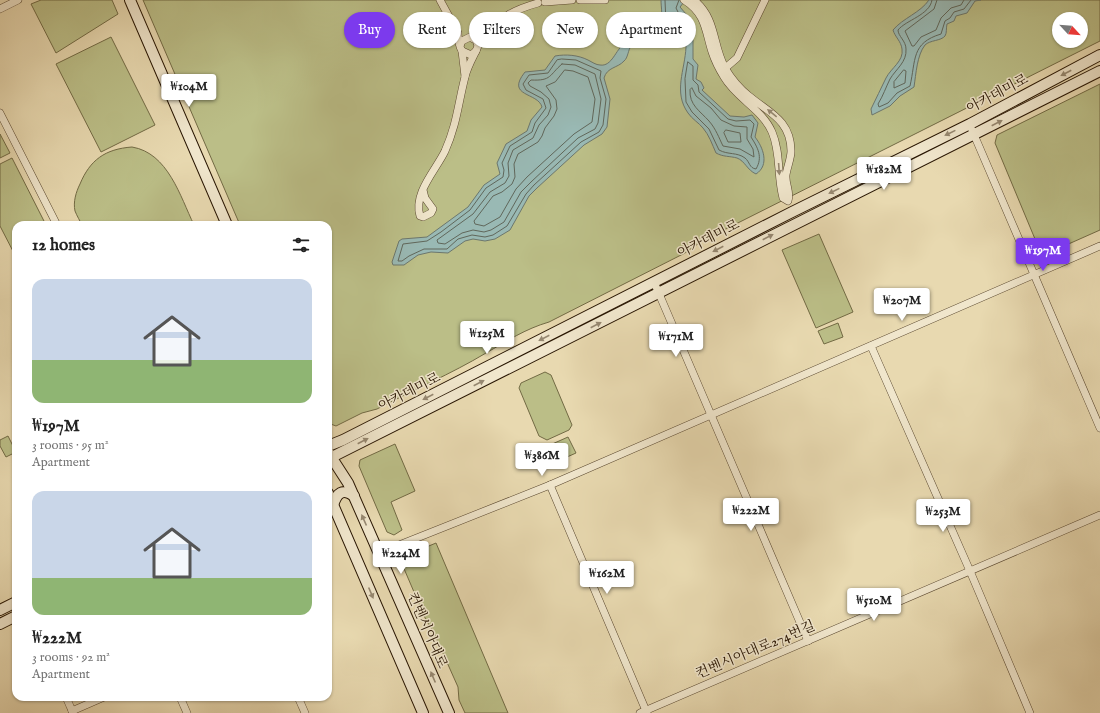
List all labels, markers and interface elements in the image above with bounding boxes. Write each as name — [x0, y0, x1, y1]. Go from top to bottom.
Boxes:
chip: Buy — [344, 12, 395, 48]
chip: Rent — [403, 12, 461, 48]
chip: Filters — [469, 12, 534, 48]
chip: New — [542, 12, 598, 48]
chip: Apartment — [606, 12, 696, 48]
north arrow — [1052, 12, 1088, 48]
map controls — [1052, 12, 1088, 48]
street label: 아카데미로 — [963, 70, 1032, 118]
one-way arrow — [1060, 70, 1071, 76]
pin: ₩104M — [161, 74, 217, 108]
text: ₩104M — [170, 78, 208, 95]
one-way arrow — [767, 109, 778, 118]
one-way arrow — [991, 119, 1003, 126]
one-way arrow — [945, 130, 956, 136]
pin: ₩182M — [856, 157, 912, 191]
text: ₩182M — [866, 161, 902, 178]
one-way arrow — [776, 163, 782, 176]
one-way arrow — [828, 188, 840, 194]
street label: 아카데미로 — [674, 215, 743, 262]
icon: filters — [290, 234, 312, 256]
one-way arrow — [762, 234, 774, 240]
text: 12 homes — [32, 235, 95, 256]
pin: ₩197M — [1015, 238, 1071, 272]
text: ₩197M — [1025, 242, 1061, 259]
one-way arrow — [712, 246, 723, 252]
pin: ₩207M — [874, 288, 930, 322]
text: ₩207M — [883, 292, 921, 309]
icon: home — [136, 305, 208, 377]
pin: ₩125M — [459, 321, 515, 355]
one-way arrow — [590, 322, 601, 328]
pin: ₩171M — [648, 324, 704, 358]
text: ₩125M — [469, 325, 505, 342]
text: ₩171M — [658, 328, 694, 345]
one-way arrow — [538, 334, 550, 341]
street label: 아카데미로 — [375, 368, 444, 415]
one-way arrow — [474, 380, 485, 386]
one-way arrow — [423, 394, 434, 400]
text: ₩197M — [32, 416, 80, 437]
text: 3 rooms · 95 m² — [32, 437, 109, 454]
one-way arrow — [357, 438, 369, 444]
pin: ₩386M — [514, 443, 570, 477]
text: ₩386M — [524, 447, 560, 464]
text: Apartment — [32, 454, 90, 471]
pin: ₩222M — [723, 498, 779, 532]
pin: ₩253M — [915, 499, 971, 533]
text: ₩222M — [732, 502, 770, 519]
text: ₩253M — [925, 503, 961, 520]
one-way arrow — [361, 514, 367, 525]
icon: home — [136, 517, 208, 589]
pin: ₩224M — [373, 541, 429, 575]
text: ₩224M — [382, 545, 420, 562]
pin: ₩162M — [579, 561, 635, 595]
text: ₩162M — [589, 565, 625, 582]
one-way arrow — [368, 588, 374, 599]
pin: ₩510M — [846, 588, 902, 622]
street label: 컨벤시아대로 — [403, 590, 451, 672]
text: ₩510M — [856, 592, 892, 609]
street label: 컨벤시아대로274번길 — [693, 617, 818, 683]
text: ₩222M — [32, 628, 82, 649]
text: 3 rooms · 92 m² — [32, 649, 110, 666]
text: Apartment — [32, 666, 90, 683]
one-way arrow — [430, 672, 436, 683]

